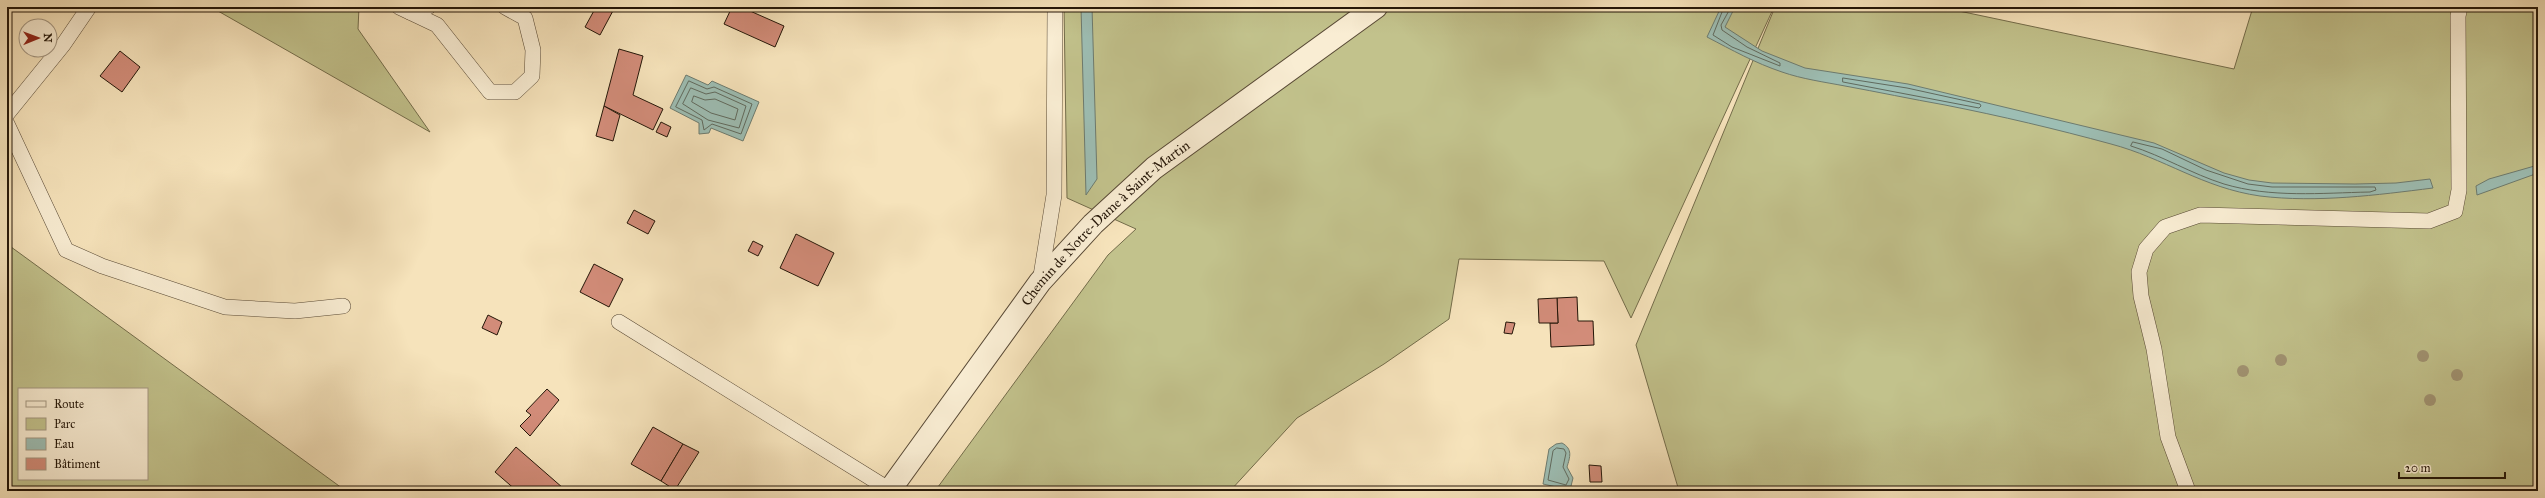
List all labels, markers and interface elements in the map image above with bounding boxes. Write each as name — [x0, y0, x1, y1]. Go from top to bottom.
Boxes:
north arrow — [18, 18, 58, 58]
text: N — [41, 33, 54, 43]
street label: Chemin de Notre-Dame à Saint-Martin — [1017, 136, 1193, 309]
legend — [18, 388, 148, 480]
text: Route — [54, 397, 84, 411]
text: Parc — [54, 417, 75, 431]
text: Eau — [54, 437, 75, 451]
scale bar — [2399, 454, 2505, 480]
text: Bâtiment — [54, 457, 101, 471]
text: 20 m — [2405, 461, 2431, 475]

